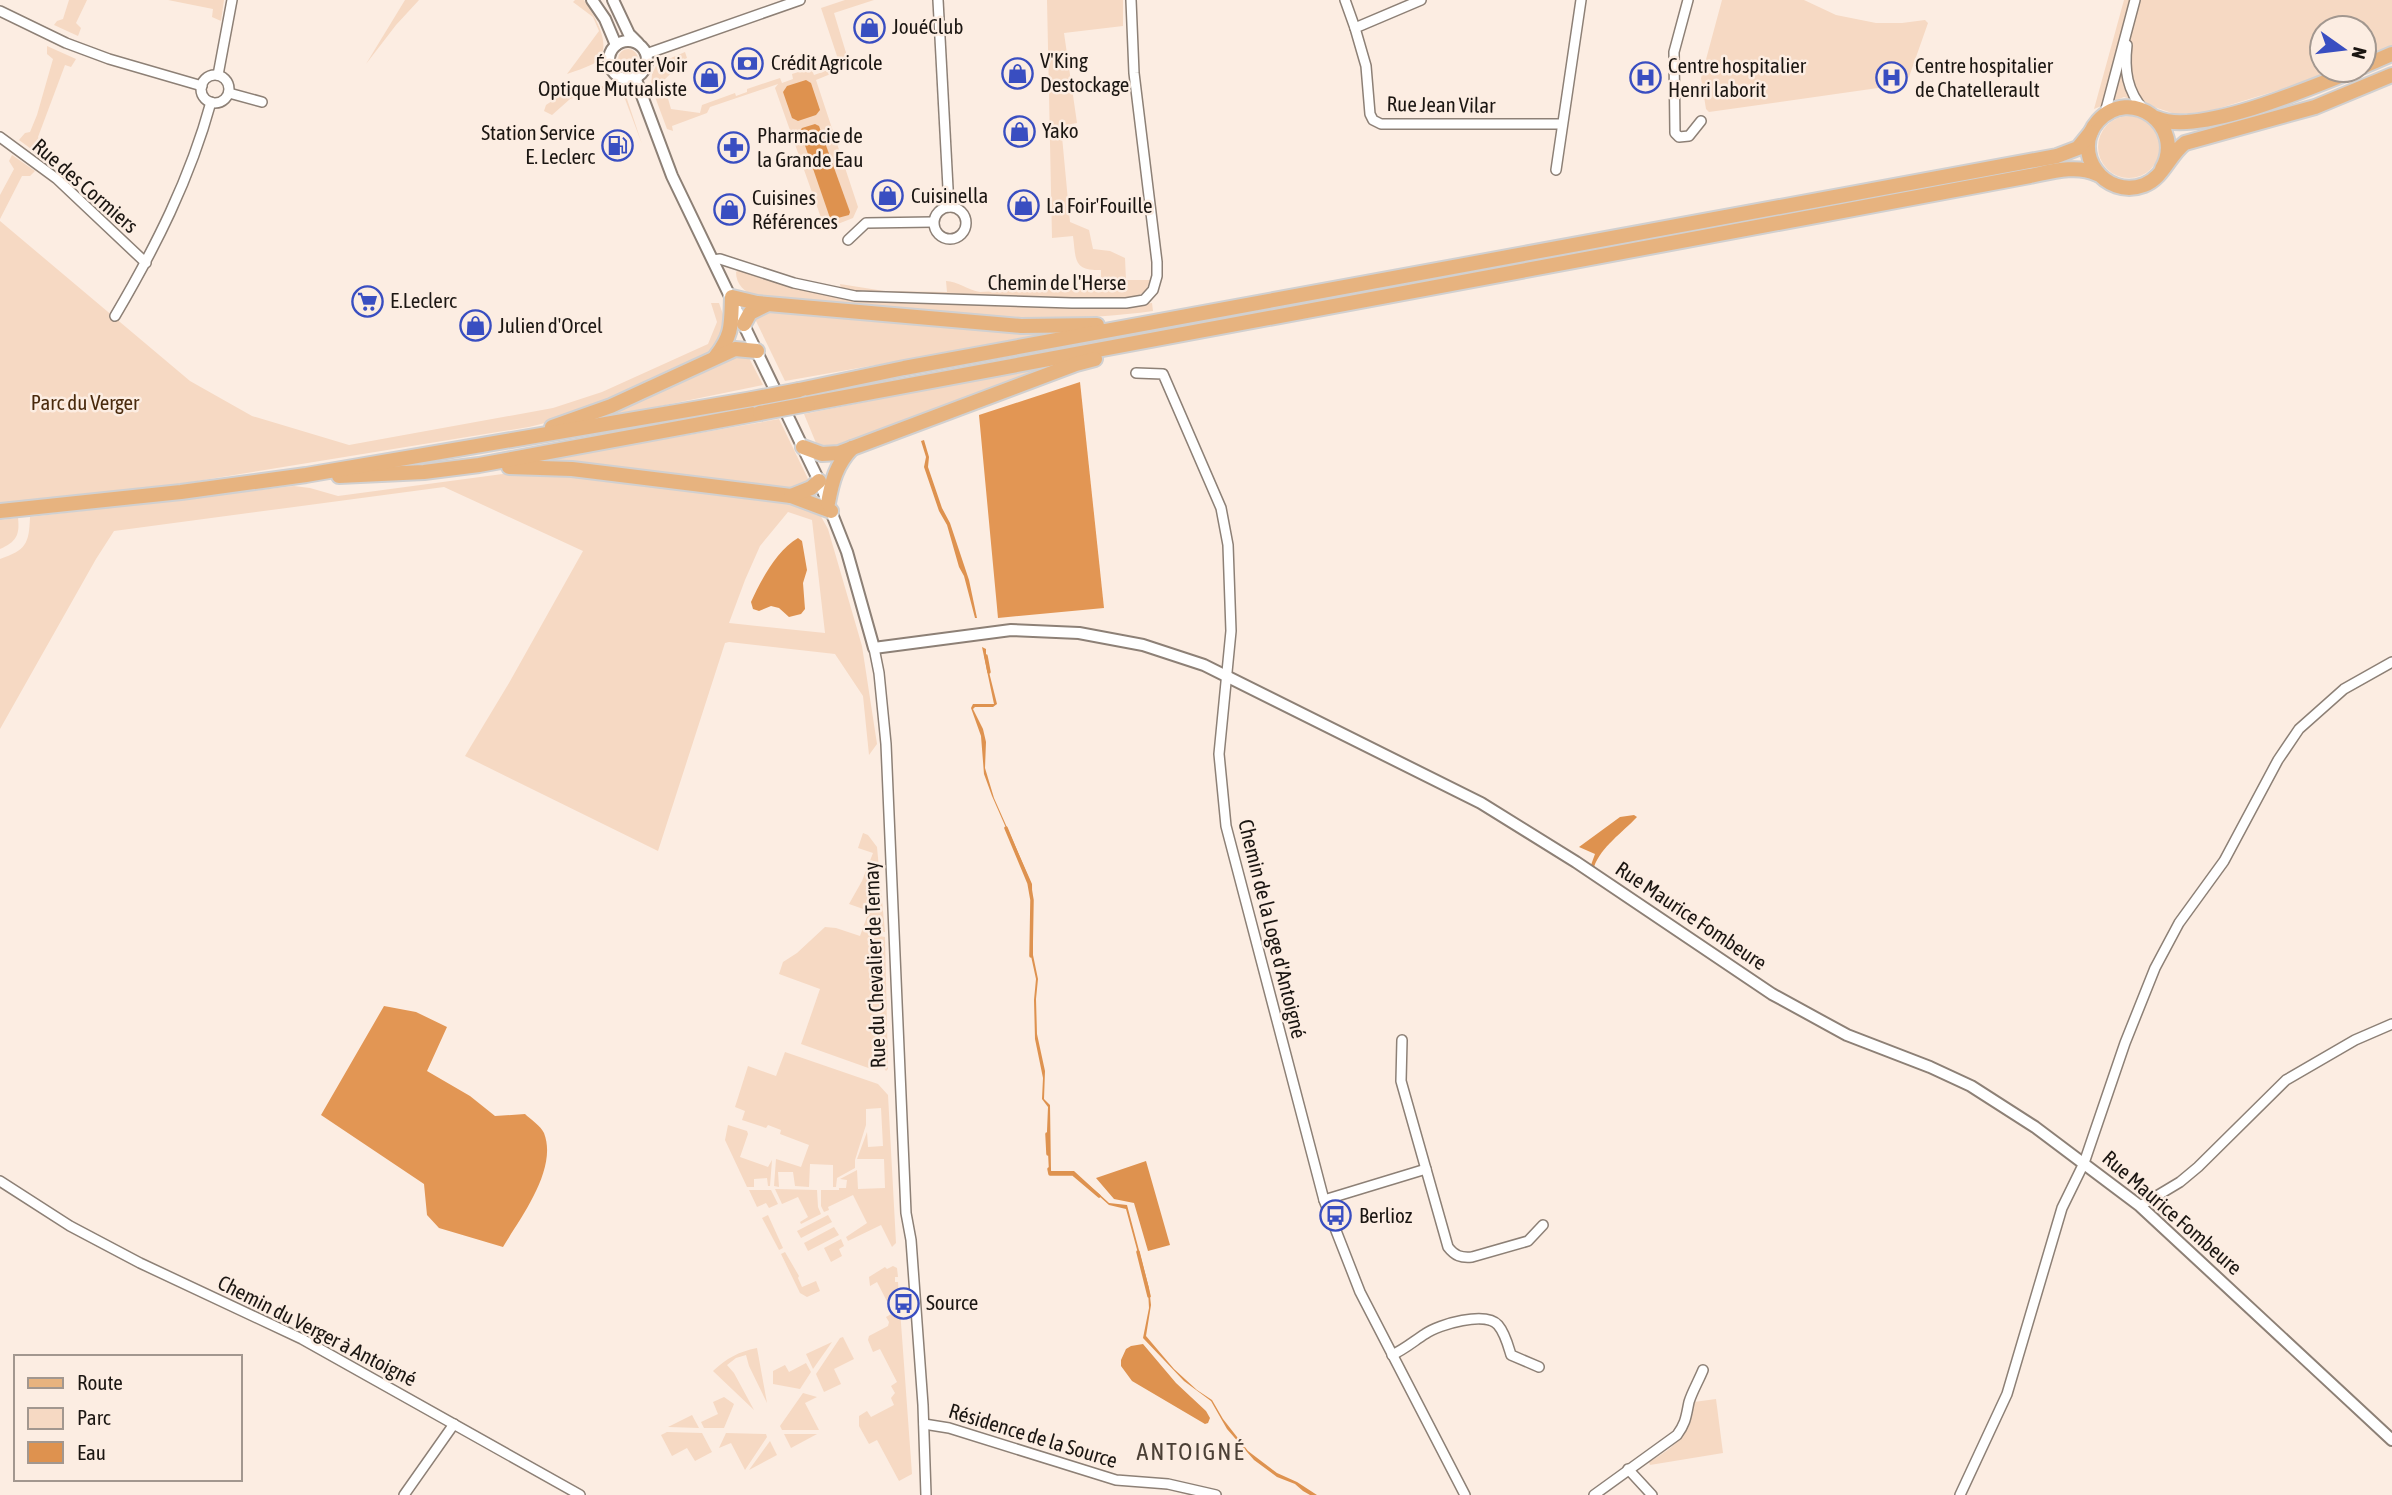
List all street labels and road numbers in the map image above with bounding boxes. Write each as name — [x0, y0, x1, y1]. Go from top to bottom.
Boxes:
street label: Rue Jean Vilar — [1386, 91, 1496, 117]
street label: Rue des Cormiers — [28, 133, 143, 237]
street label: Chemin de l'Herse — [988, 270, 1126, 294]
street label: Chemin de la Loge d'Antoigné — [1234, 817, 1312, 1041]
street label: Rue Maurice Fombeure — [1612, 856, 1771, 975]
street label: Rue du Chevalier de Ternay — [858, 861, 890, 1069]
street label: Rue Maurice Fombeure — [2098, 1145, 2247, 1279]
street label: Chemin du Verger à Antoigné — [214, 1270, 421, 1391]
street label: Résidence de la Source — [946, 1398, 1120, 1472]

